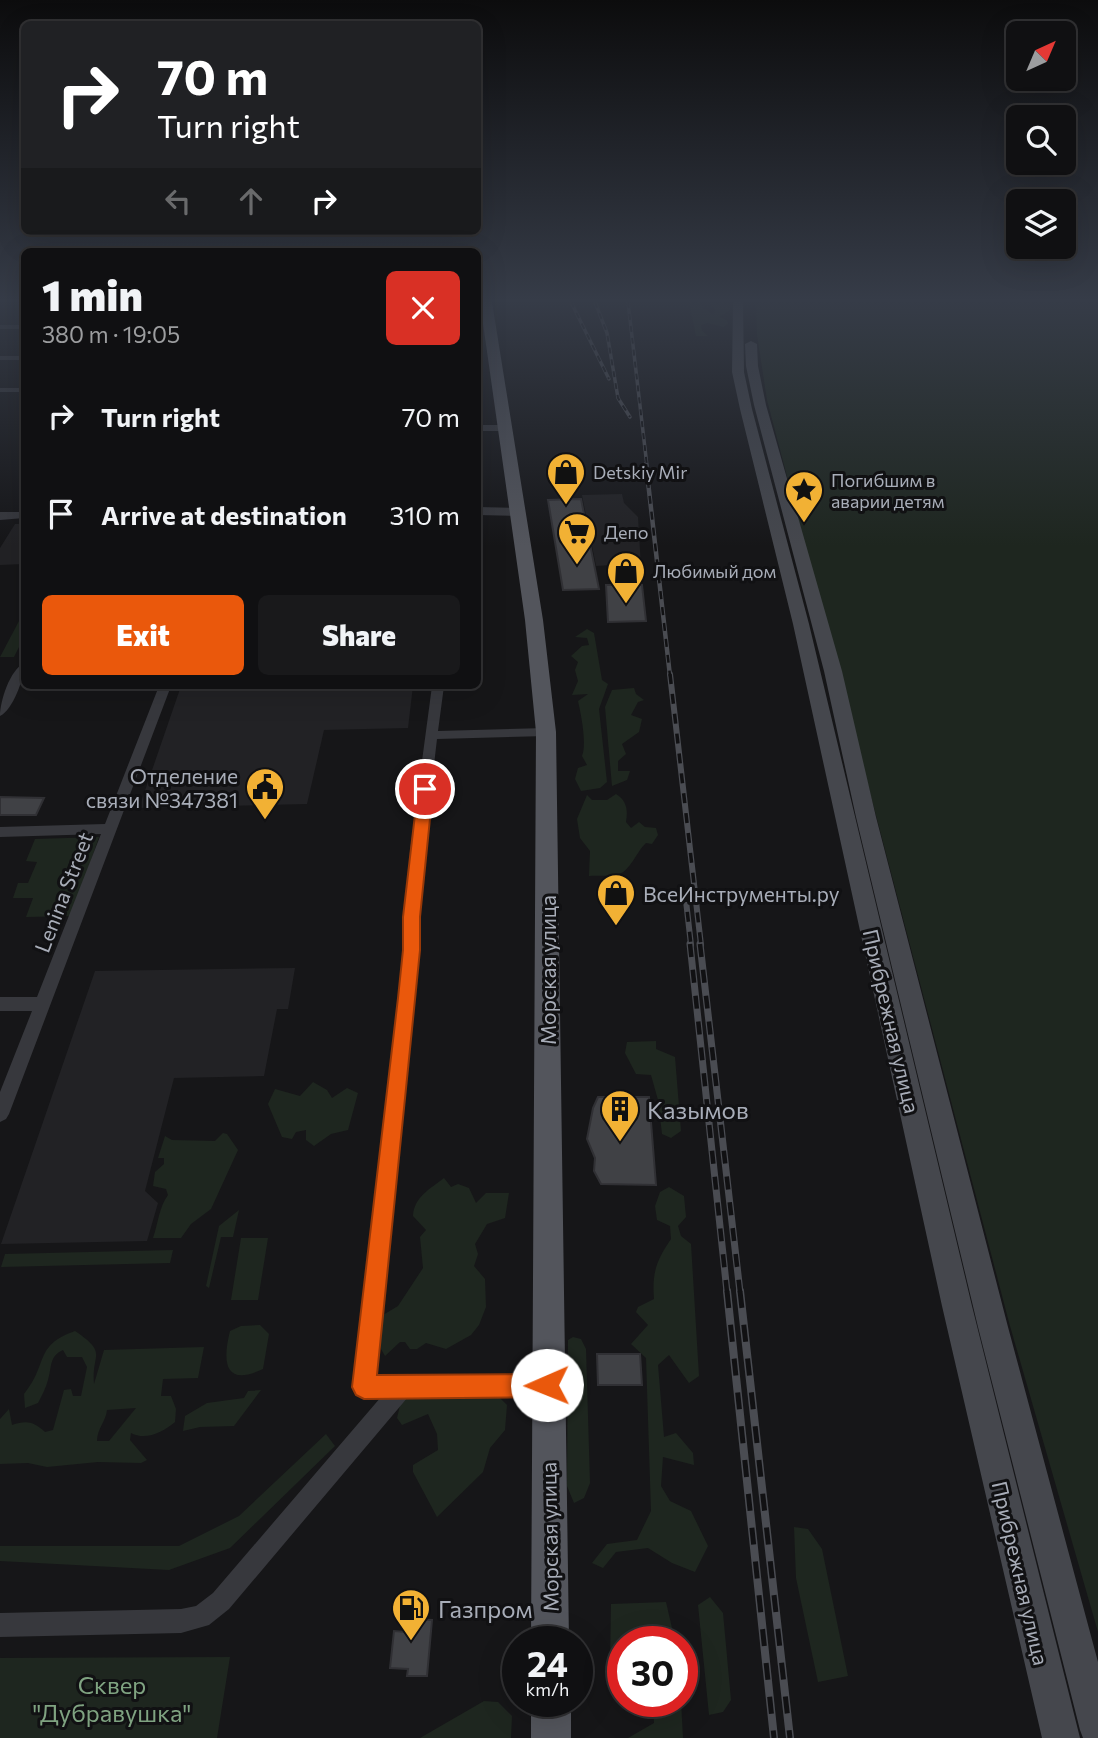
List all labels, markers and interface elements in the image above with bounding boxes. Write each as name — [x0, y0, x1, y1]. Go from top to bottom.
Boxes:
north arrow — [1006, 21, 1076, 91]
map controls — [1006, 21, 1076, 259]
text: 70 m — [157, 45, 268, 105]
icon: right — [42, 49, 133, 140]
text: Turn right — [157, 105, 300, 145]
button: search — [1006, 105, 1076, 175]
icon: left — [159, 182, 197, 220]
icon: ahead — [232, 182, 270, 220]
icon: right — [305, 182, 343, 220]
button: layers — [1006, 189, 1076, 259]
text: 1 min — [42, 268, 143, 320]
button: close — [386, 271, 460, 345]
text: 380 m · 19:05 — [42, 320, 180, 348]
icon: right — [42, 397, 80, 435]
text: Turn right — [101, 401, 220, 432]
text: 70 m — [402, 401, 460, 432]
shop icon: Detskiy Mir — [545, 451, 587, 506]
place label: Detskiy Mir — [593, 461, 687, 483]
place icon: Погибшим в аварии детям — [783, 469, 825, 524]
place label: Погибшим в аварии детям — [831, 469, 945, 512]
icon: arrive — [42, 495, 80, 533]
text: Arrive at destination — [101, 499, 347, 530]
text: 310 m — [389, 499, 460, 530]
supermarket icon: Депо — [556, 511, 598, 566]
place label: Депо — [604, 521, 649, 543]
shop icon: Любимый дом — [605, 550, 647, 605]
place label: Любимый дом — [653, 560, 776, 582]
button: Exit — [42, 595, 244, 675]
button: Share — [258, 595, 460, 675]
pin — [395, 759, 455, 819]
place label: Отделение связи №347381 — [86, 763, 238, 812]
public building icon: Отделение связи №347381 — [244, 766, 286, 821]
icon: arrive — [406, 770, 444, 808]
street label: Lenina Street — [29, 828, 97, 956]
shop icon: ВсеИнструменты.ру — [595, 872, 637, 927]
place label: ВсеИнструменты.ру — [643, 881, 840, 906]
street label: Морская улица — [535, 895, 560, 1045]
street label: Прибрежная улица — [859, 927, 925, 1115]
building icon: Казымов — [599, 1088, 641, 1143]
place label: Казымов — [647, 1095, 749, 1124]
position arrow — [510, 1348, 584, 1422]
street label: Морская улица — [535, 1462, 563, 1612]
street label: Прибрежная улица — [988, 1479, 1054, 1667]
fuel station icon: Газпром — [390, 1587, 432, 1642]
place label: Газпром — [438, 1594, 533, 1623]
speed limit sign: 30 — [607, 1626, 698, 1717]
text: 24 — [527, 1641, 568, 1684]
park label: Сквер "Дубравушка" — [33, 1670, 191, 1727]
text: km/h — [526, 1678, 569, 1700]

